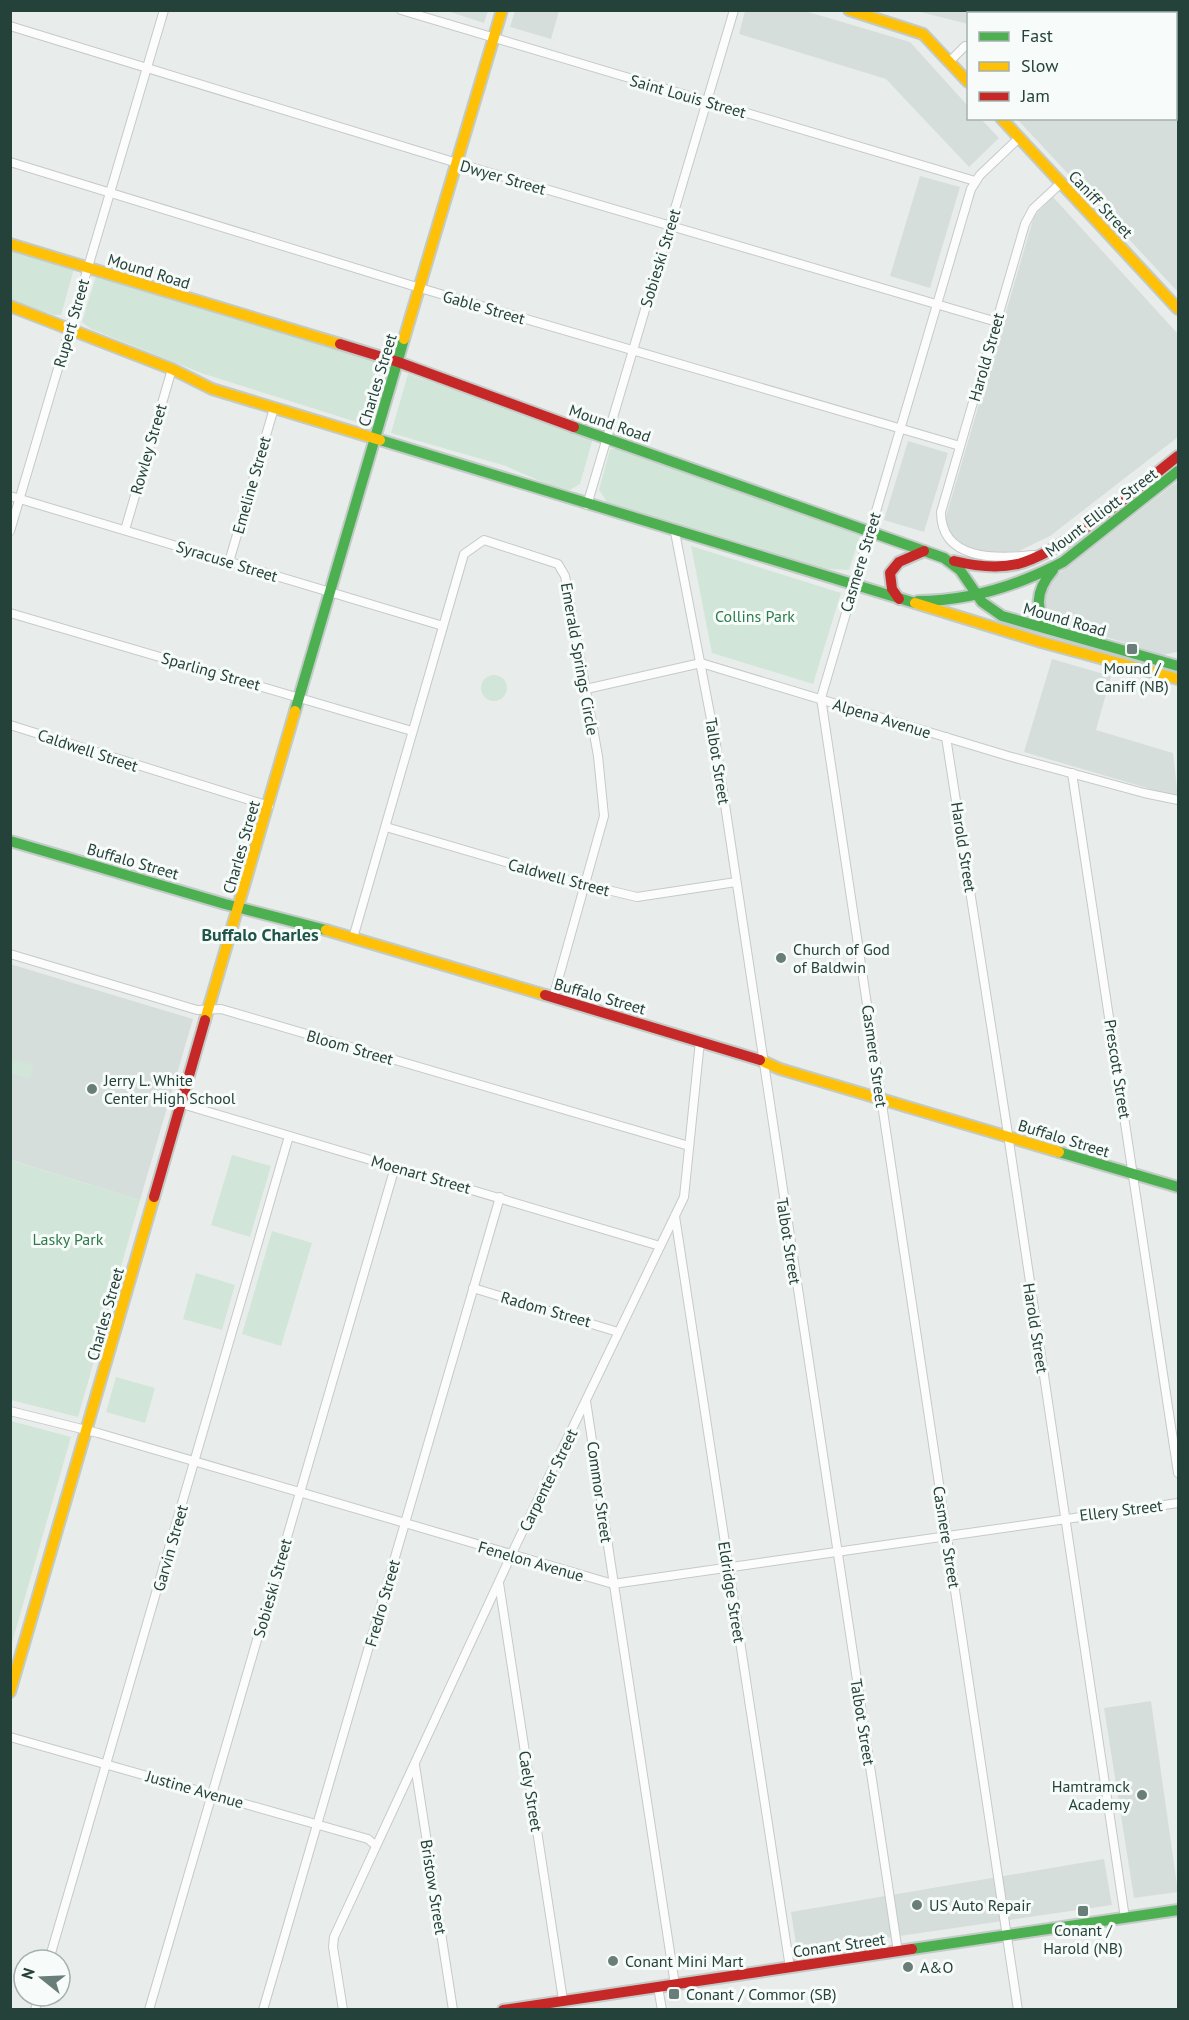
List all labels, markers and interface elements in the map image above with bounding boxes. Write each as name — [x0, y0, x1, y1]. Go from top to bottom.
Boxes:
legend — [967, 12, 1177, 120]
text: Fast — [1021, 24, 1053, 47]
text: Slow — [1021, 54, 1059, 77]
street label: Saint Louis Street — [628, 70, 749, 122]
text: Jam — [1020, 84, 1050, 107]
street label: Dwyer Street — [458, 155, 549, 199]
street label: Caniff Street — [1065, 166, 1138, 242]
street label: Sobieski Street — [636, 206, 685, 310]
street label: Mound Road — [105, 249, 193, 293]
street label: Rupert Street — [49, 276, 93, 370]
street label: Gable Street — [441, 286, 528, 328]
street label: Harold Street — [964, 310, 1008, 404]
street label: Charles Street — [353, 331, 401, 429]
street label: Mound Road — [566, 400, 654, 446]
street label: Rowley Street — [126, 401, 171, 497]
street label: Emeline Street — [228, 433, 275, 536]
street label: Mount Elliott Street — [1041, 463, 1161, 561]
street label: Casmere Street — [835, 509, 885, 614]
street label: Syracuse Street — [174, 536, 281, 586]
street label: Emerald Springs Circle — [557, 581, 603, 737]
street label: Mound Road — [1021, 598, 1109, 640]
park label: Collins Park — [715, 606, 795, 626]
marker: Mound / Caniff (NB) — [1125, 642, 1139, 656]
street label: Sparling Street — [159, 647, 263, 695]
place label: Mound / Caniff (NB) — [1095, 658, 1169, 696]
street label: Alpena Avenue — [831, 694, 933, 742]
street label: Talbot Street — [701, 716, 735, 806]
street label: Caldwell Street — [35, 724, 141, 776]
street label: Charles Street — [218, 798, 264, 896]
street label: Harold Street — [947, 800, 981, 894]
street label: Buffalo Street — [85, 838, 182, 884]
street label: Caldwell Street — [506, 854, 612, 900]
district label: Buffalo Charles — [201, 923, 319, 946]
place label: Church of God of Baldwin — [793, 939, 890, 977]
marker: Church of God of Baldwin — [774, 951, 788, 965]
street label: Buffalo Street — [552, 973, 649, 1019]
street label: Casmere Street — [858, 1003, 892, 1109]
street label: Prescott Street — [1100, 1018, 1136, 1121]
street label: Bloom Street — [304, 1025, 396, 1069]
place label: Jerry L. White Center High School — [103, 1070, 236, 1108]
marker: Jerry L. White Center High School — [85, 1082, 99, 1096]
street label: Buffalo Street — [1016, 1115, 1113, 1162]
street label: Moenart Street — [369, 1150, 474, 1198]
street label: Talbot Street — [772, 1196, 806, 1286]
park label: Lasky Park — [33, 1229, 104, 1249]
street label: Charles Street — [82, 1265, 128, 1363]
street label: Harold Street — [1019, 1281, 1053, 1375]
street label: Radom Street — [499, 1287, 594, 1332]
street label: Carpenter Street — [515, 1425, 582, 1535]
street label: Commor Street — [583, 1440, 617, 1545]
street label: Casmere Street — [929, 1484, 965, 1590]
street label: Ellery Street — [1078, 1495, 1164, 1525]
street label: Garvin Street — [148, 1502, 192, 1594]
street label: Sobieski Street — [248, 1536, 296, 1640]
street label: Fenelon Avenue — [476, 1536, 586, 1586]
street label: Eldridge Street — [714, 1540, 750, 1645]
street label: Fredro Street — [360, 1557, 404, 1649]
street label: Talbot Street — [846, 1677, 880, 1767]
street label: Caely Street — [515, 1749, 547, 1833]
street label: Justine Avenue — [143, 1765, 246, 1812]
place label: Hamtramck Academy — [1052, 1776, 1131, 1814]
marker: Hamtramck Academy — [1135, 1788, 1149, 1802]
street label: Bristow Street — [417, 1838, 451, 1937]
place label: US Auto Repair — [929, 1895, 1032, 1915]
marker: US Auto Repair — [910, 1898, 924, 1912]
marker: Conant / Harold (NB) — [1076, 1904, 1090, 1918]
place label: Conant / Harold (NB) — [1043, 1920, 1123, 1958]
street label: Conant Street — [791, 1929, 887, 1961]
north arrow — [12, 1948, 72, 2008]
place label: Conant Mini Mart — [625, 1951, 744, 1971]
marker: Conant Mini Mart — [606, 1954, 620, 1968]
place label: A&O — [920, 1957, 953, 1977]
marker: A&O — [901, 1960, 915, 1974]
text: N — [17, 1965, 39, 1981]
place label: Conant / Commor (SB) — [686, 1984, 836, 2004]
marker: Conant / Commor (SB) — [667, 1987, 681, 2001]

